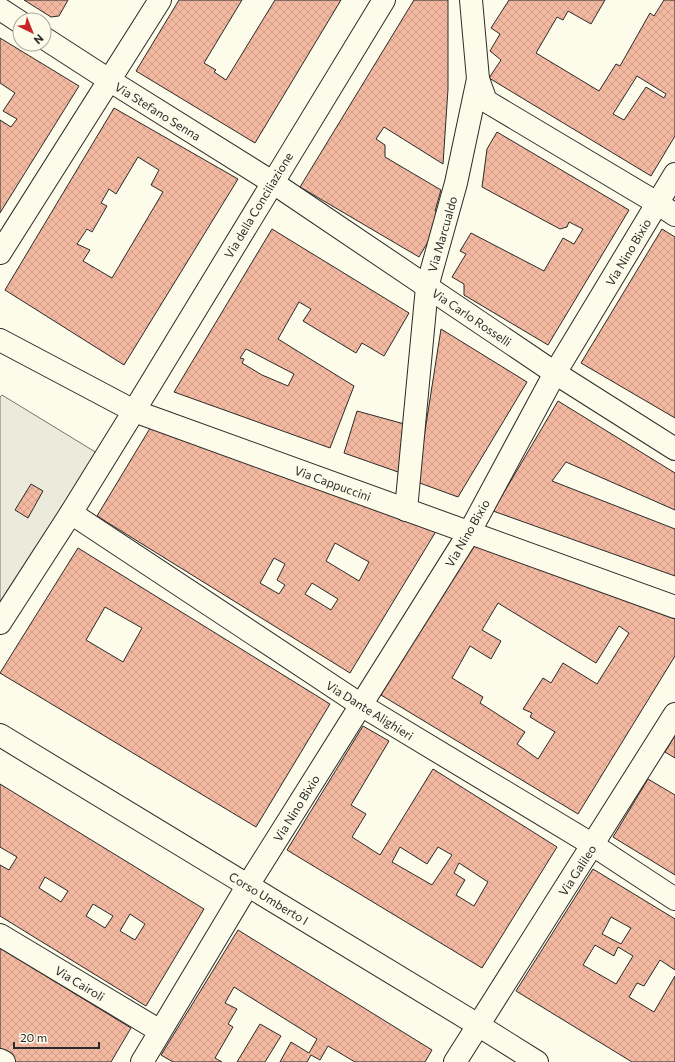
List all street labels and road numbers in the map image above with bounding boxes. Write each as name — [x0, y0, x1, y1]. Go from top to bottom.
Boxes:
street label: Via Stefano Senna — [113, 79, 203, 143]
street label: Via della Conciliazione — [221, 150, 295, 260]
street label: Via Marcualdo — [424, 194, 460, 274]
street label: Via Nino Bixio — [602, 216, 654, 288]
street label: Via Carlo Rosselli — [430, 285, 514, 349]
street label: Via Cappuccini — [293, 463, 373, 503]
street label: Via Nino Bixio — [442, 497, 492, 569]
street label: Via Dante Alighieri — [324, 677, 416, 743]
street label: Via Nino Bixio — [270, 772, 322, 844]
street label: Via Galileo — [555, 842, 599, 898]
street label: Corso Umberto I — [227, 869, 311, 927]
street label: Via Cairoli — [53, 963, 107, 1003]

